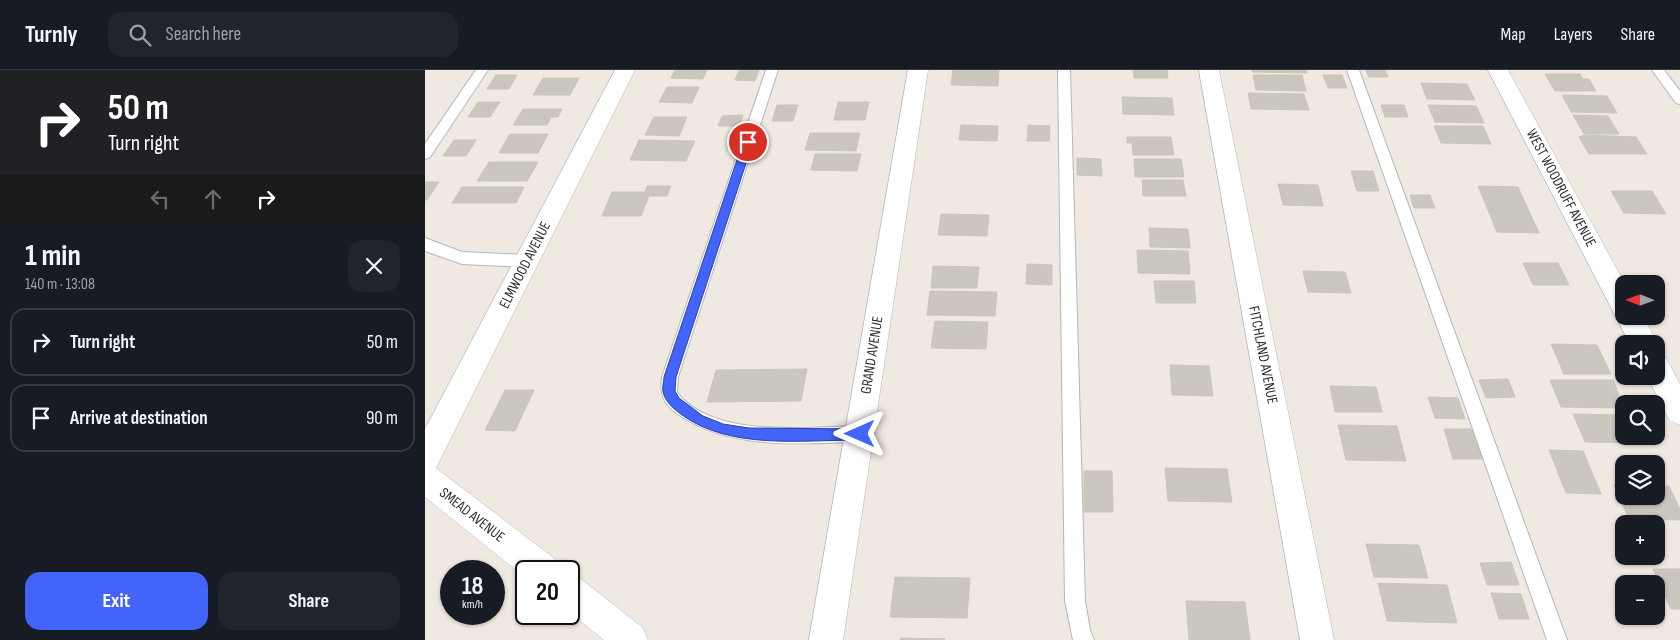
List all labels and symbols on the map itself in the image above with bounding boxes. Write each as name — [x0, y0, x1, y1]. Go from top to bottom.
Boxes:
pin — [727, 121, 769, 163]
street label: WEST WOODRUFF AVENUE — [1522, 126, 1600, 250]
street label: ELMWOOD AVENUE — [495, 218, 555, 312]
north arrow — [1615, 275, 1665, 325]
street label: FITCHLAND AVENUE — [1244, 304, 1282, 406]
street label: GRAND AVENUE — [856, 315, 888, 395]
position arrow — [833, 407, 885, 459]
street label: SMEAD AVENUE — [436, 484, 508, 546]
speed limit sign: 20 — [515, 560, 580, 625]

